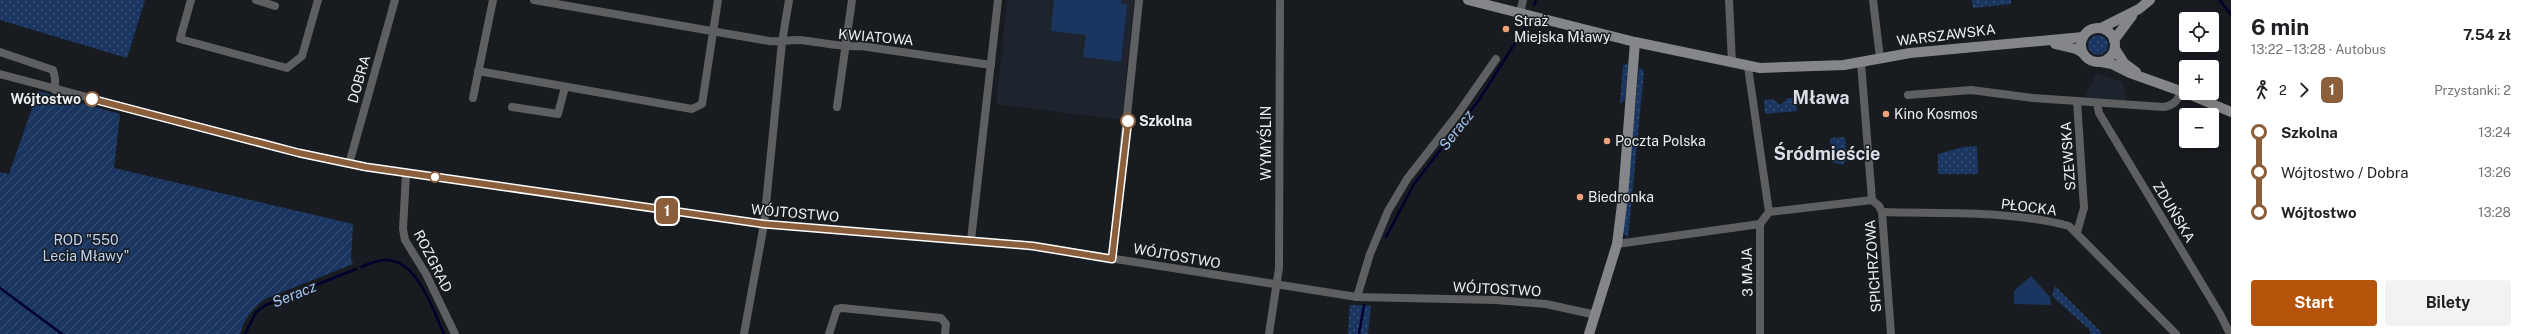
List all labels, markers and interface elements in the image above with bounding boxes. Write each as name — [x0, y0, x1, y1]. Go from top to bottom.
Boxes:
map controls — [2179, 12, 2219, 148]
button: locate — [2179, 12, 2219, 52]
place label: Straż Miejska Mławy — [1514, 13, 1611, 45]
text: 6 min — [2251, 14, 2309, 40]
street label: WARSZAWSKA — [1896, 21, 1996, 49]
marker: Straż Miejska Mławy — [1501, 24, 1511, 34]
street label: KWIATOWA — [838, 26, 914, 48]
text: 7.54 zł — [2463, 26, 2511, 43]
text: 13:22 – 13:28 · Autobus — [2251, 42, 2386, 57]
street label: DOBRA — [345, 53, 373, 105]
button: + — [2179, 60, 2219, 100]
icon: walk — [2251, 79, 2273, 101]
icon: forward — [2293, 79, 2315, 101]
text: 1 — [2329, 82, 2335, 98]
text: 2 — [2279, 83, 2287, 98]
text: Przystanki: 2 — [2434, 83, 2511, 98]
district label: Mława — [1793, 87, 1849, 108]
place label: Wójtostwo — [10, 91, 81, 107]
marker: Wójtostwo — [84, 91, 100, 107]
street label: WYMYŚLIN — [1256, 106, 1274, 180]
place label: Kino Kosmos — [1894, 106, 1978, 122]
water label: Seracz — [1435, 107, 1477, 153]
button: − — [2179, 108, 2219, 148]
marker: Kino Kosmos — [1881, 109, 1891, 119]
marker: Szkolna — [1120, 113, 1136, 129]
place label: Szkolna — [1139, 113, 1192, 129]
street label: SZEWSKA — [2058, 121, 2078, 191]
text: Szkolna — [2281, 124, 2338, 141]
text: 13:24 — [2478, 125, 2511, 140]
place label: Poczta Polska — [1615, 133, 1706, 149]
marker: Poczta Polska — [1602, 136, 1612, 146]
district label: Śródmieście — [1774, 142, 1880, 164]
text: Wójtostwo / Dobra — [2281, 164, 2409, 181]
text: 13:26 — [2478, 165, 2511, 180]
unlabelled marker — [429, 171, 441, 183]
street label: ZDUŃSKA — [2150, 178, 2199, 245]
place label: Biedronka — [1588, 189, 1654, 205]
marker: Biedronka — [1575, 192, 1585, 202]
street label: PŁOCKA — [2000, 196, 2058, 218]
line badge: 1 — [654, 198, 680, 224]
street label: WÓJTOSTWO — [750, 199, 840, 225]
text: 1 — [664, 203, 670, 219]
text: Wójtostwo — [2281, 204, 2357, 221]
text: 13:28 — [2478, 205, 2511, 220]
street label: SPICHRZOWA — [1862, 219, 1884, 313]
street label: ROZGRAD — [411, 227, 455, 295]
park label: ROD "550 Lecia Mławy" — [42, 232, 130, 264]
street label: WÓJTOSTWO — [1132, 238, 1222, 272]
street label: 3 MAJA — [1739, 247, 1755, 297]
water label: Seracz — [270, 277, 319, 310]
street label: WÓJTOSTWO — [1452, 277, 1542, 299]
button: Start — [2251, 280, 2377, 326]
button: Bilety — [2385, 280, 2511, 326]

